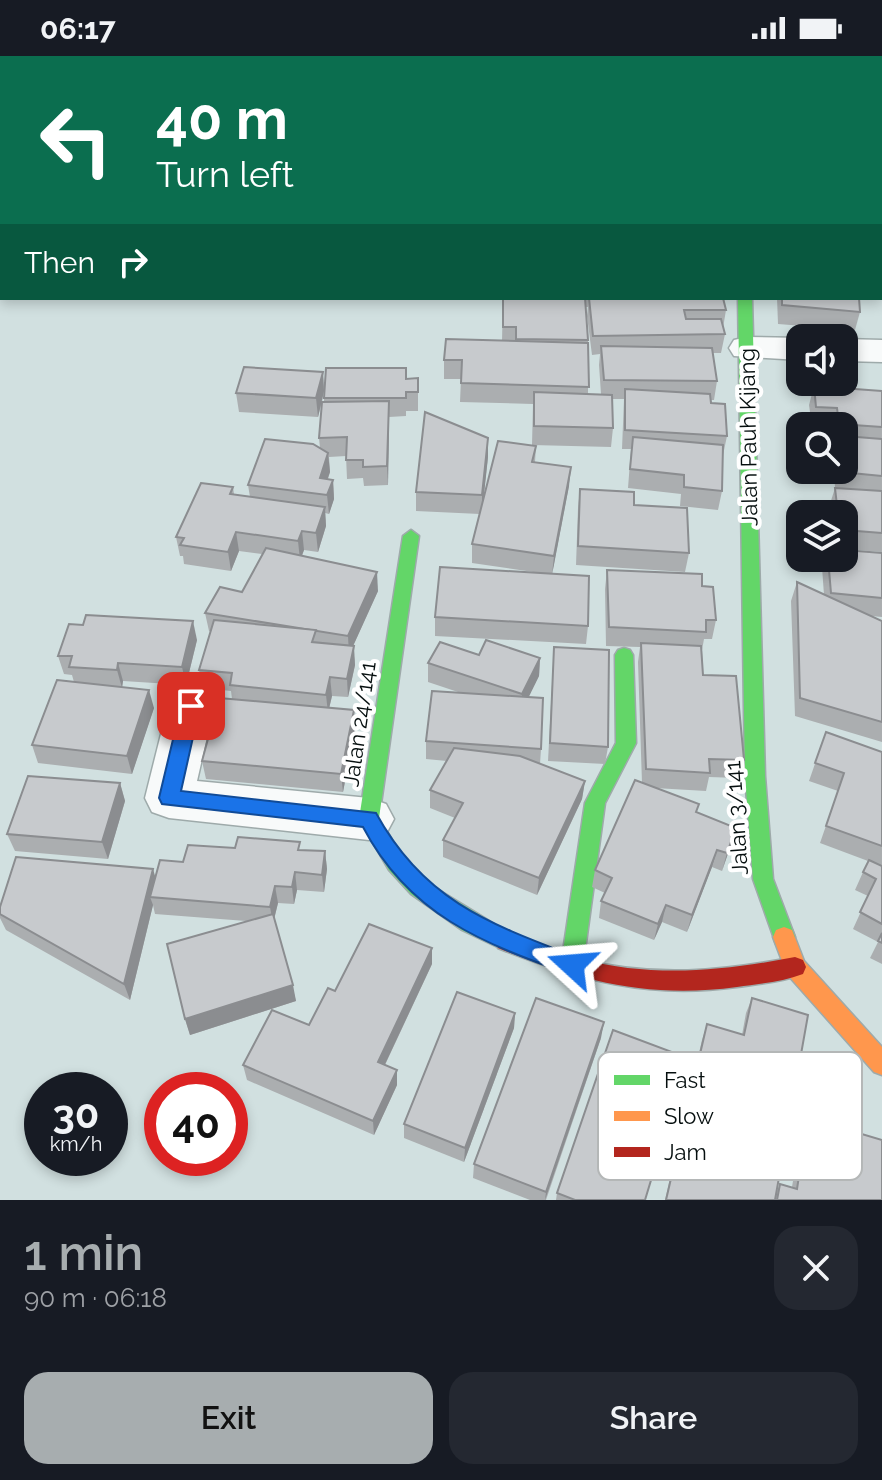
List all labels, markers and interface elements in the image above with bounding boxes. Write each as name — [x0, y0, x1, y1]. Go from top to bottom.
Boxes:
text: 06:17 — [40, 11, 116, 46]
text: 40 m — [156, 86, 288, 152]
icon: left — [24, 88, 128, 192]
text: Turn left — [156, 153, 294, 195]
icon: right — [111, 240, 155, 284]
text: Then — [24, 245, 95, 280]
map controls — [786, 324, 858, 572]
button: sound — [786, 324, 858, 396]
street label: Jalan Pauh Kijang — [733, 348, 763, 526]
button: search — [786, 412, 858, 484]
button: layers — [786, 500, 858, 572]
street label: Jalan 24/141 — [337, 660, 381, 788]
pin — [157, 672, 225, 740]
icon: arrive — [169, 684, 213, 728]
street label: Jalan 3/141 — [719, 760, 753, 876]
position arrow — [530, 923, 614, 1007]
legend — [598, 1052, 862, 1180]
text: Fast — [664, 1067, 706, 1093]
speed limit sign: 40 — [144, 1072, 248, 1176]
text: 30 — [53, 1090, 99, 1137]
text: Slow — [664, 1103, 714, 1129]
text: km/h — [50, 1132, 102, 1156]
text: Jam — [664, 1139, 707, 1165]
text: 1 min — [24, 1225, 143, 1281]
button: close — [774, 1226, 858, 1310]
text: 90 m · 06:18 — [24, 1283, 167, 1313]
button: Exit — [24, 1372, 433, 1464]
button: Share — [449, 1372, 858, 1464]

